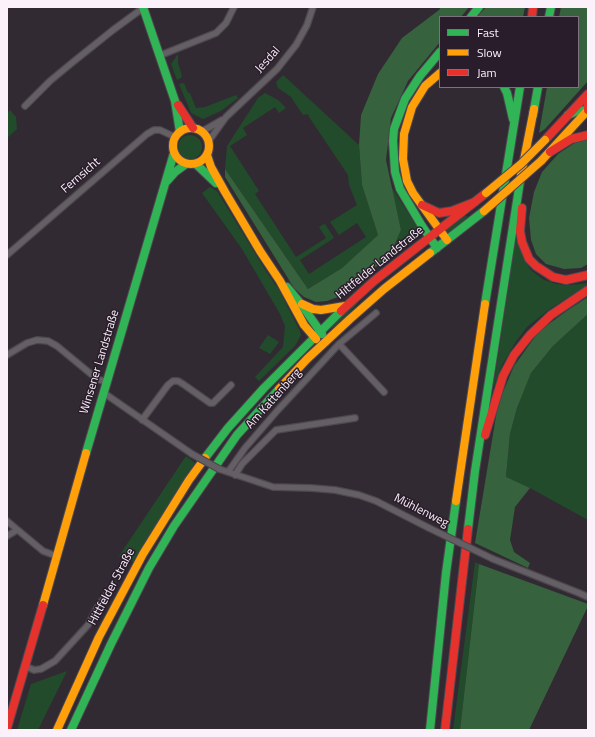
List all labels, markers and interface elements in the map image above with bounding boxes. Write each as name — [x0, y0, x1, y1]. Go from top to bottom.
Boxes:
legend — [439, 16, 579, 88]
text: Fast — [477, 23, 499, 42]
text: Slow — [477, 43, 502, 62]
street label: Jesdal — [253, 44, 283, 76]
text: Jam — [477, 63, 497, 82]
street label: Fernsicht — [59, 155, 103, 197]
street label: Hittfelder Landstraße — [333, 223, 427, 303]
street label: Winsener Landstraße — [77, 308, 123, 416]
street label: Am Kattenberg — [243, 366, 305, 432]
street label: Mühlenweg — [391, 491, 451, 531]
street label: Hittfelder Straße — [86, 546, 138, 628]

